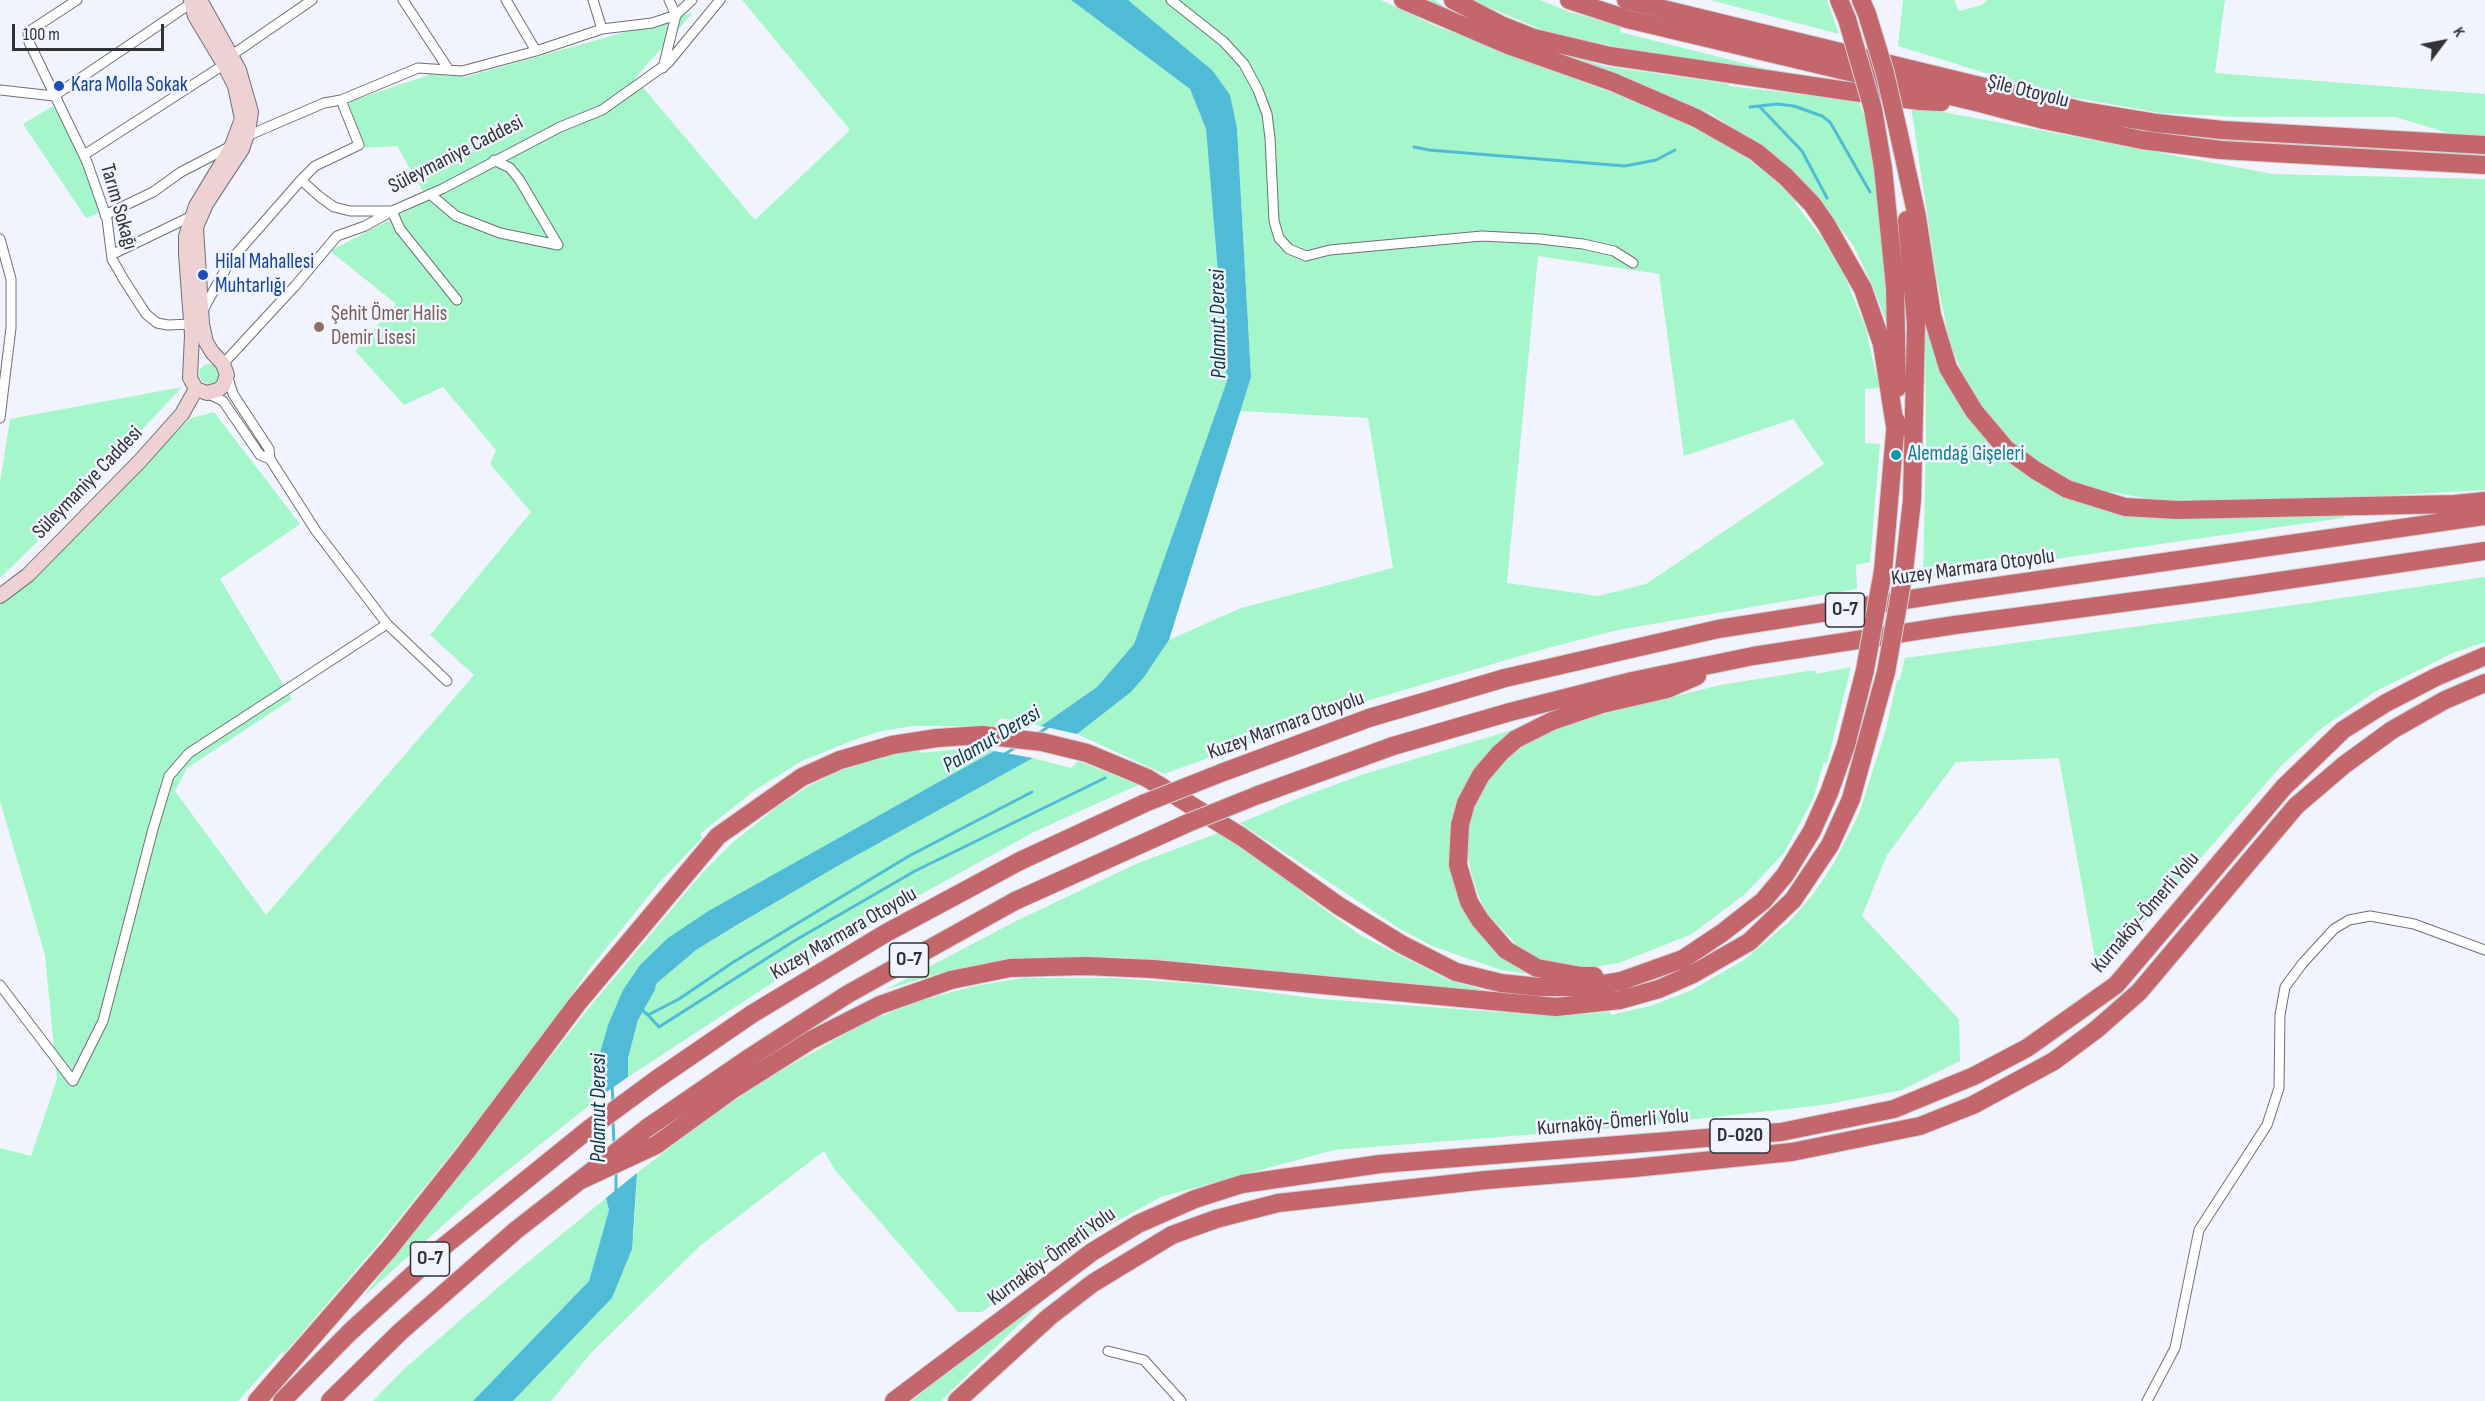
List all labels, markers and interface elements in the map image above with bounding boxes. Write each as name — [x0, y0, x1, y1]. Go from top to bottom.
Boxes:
scale bar — [15, 12, 166, 50]
north arrow — [2413, 12, 2473, 72]
text: 100 m — [23, 24, 60, 45]
text: K — [2449, 24, 2469, 41]
street label: Şile Otoyolu — [1985, 70, 2071, 114]
place label: Kara Molla Sokak — [71, 73, 188, 99]
marker: Kara Molla Sokak — [52, 79, 66, 93]
street label: Süleymaniye Caddesi — [385, 110, 527, 200]
street label: Tarım Sokağı — [94, 161, 142, 253]
place label: Hilal Mahallesi Muhtarlığı — [215, 250, 314, 300]
marker: Hilal Mahallesi Muhtarlığı — [196, 268, 210, 282]
water label: Palamut Deresi — [1205, 269, 1233, 379]
place label: Şehit Ömer Halis Demir Lisesi — [331, 302, 447, 352]
marker: Şehit Ömer Halis Demir Lisesi — [312, 320, 326, 334]
street label: Süleymaniye Caddesi — [28, 421, 148, 545]
place label: Alemdağ Gişeleri — [1908, 442, 2024, 468]
marker: Alemdağ Gişeleri — [1889, 448, 1903, 462]
street label: Kuzey Marmara Otoyolu — [1890, 544, 2056, 592]
road number: O-7 — [1826, 593, 1864, 627]
street label: Kuzey Marmara Otoyolu — [1204, 686, 1368, 766]
water label: Palamut Deresi — [938, 701, 1046, 779]
street label: Kurnaköy-Ömerli Yolu — [2087, 847, 2205, 979]
street label: Kuzey Marmara Otoyolu — [766, 882, 922, 986]
road number: O-7 — [890, 943, 928, 977]
water label: Palamut Deresi — [586, 1053, 612, 1163]
street label: Kurnaköy-Ömerli Yolu — [1536, 1104, 1690, 1142]
road number: D-020 — [1710, 1119, 1770, 1153]
street label: Kurnaköy-Ömerli Yolu — [983, 1202, 1121, 1312]
road number: O-7 — [410, 1242, 450, 1276]

